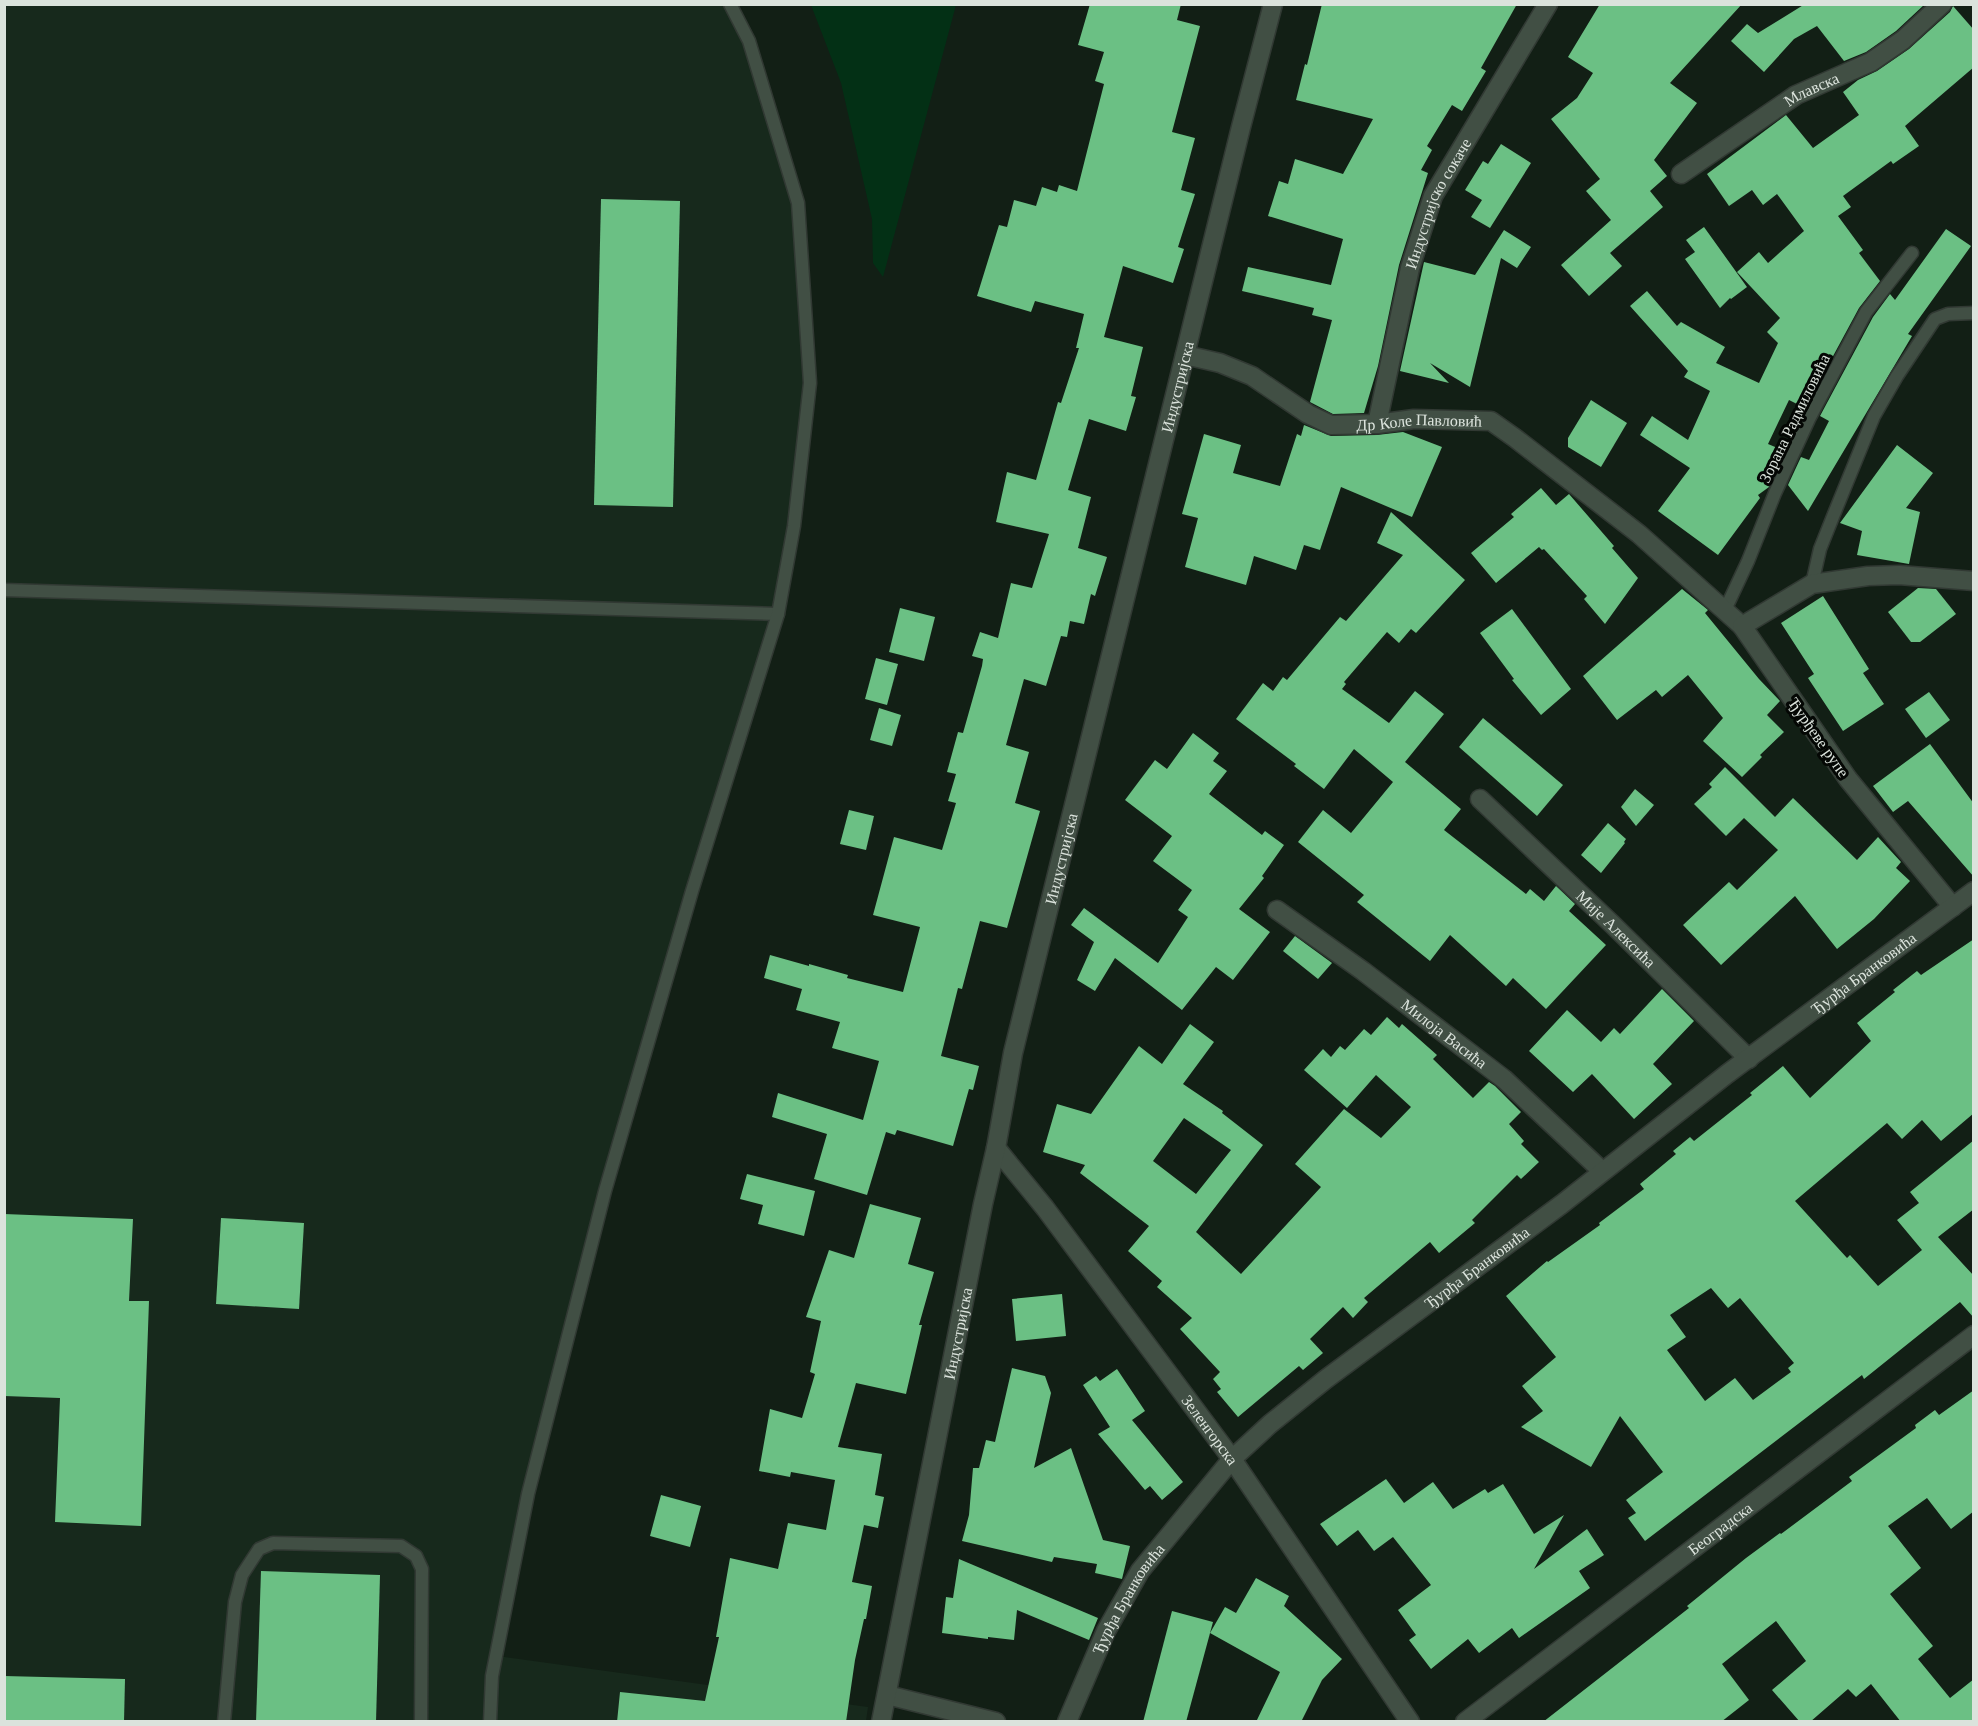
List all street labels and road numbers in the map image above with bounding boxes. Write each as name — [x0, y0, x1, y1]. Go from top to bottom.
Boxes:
street label: Млавска — [1781, 69, 1842, 110]
street label: Индустријско сокаче — [1402, 135, 1475, 271]
street label: Индустријска — [1158, 340, 1197, 434]
street label: Зорана Радмиловића — [1756, 351, 1834, 486]
street label: Др Коле Павловић — [1356, 411, 1482, 434]
street label: Ђурђеве рупе — [1784, 694, 1852, 781]
street label: Индустријска — [1042, 812, 1081, 906]
street label: Мије Алексића — [1573, 887, 1659, 971]
street label: Ђурђа Бранковића — [1808, 929, 1919, 1018]
street label: Милоја Васића — [1398, 996, 1490, 1072]
street label: Ђурђа Бранковића — [1421, 1223, 1533, 1313]
street label: Индустријска — [941, 1286, 975, 1381]
street label: Зеленгорска — [1178, 1392, 1241, 1468]
street label: Београдска — [1685, 1499, 1755, 1558]
street label: Ђурђа Бранковића — [1089, 1540, 1168, 1657]

